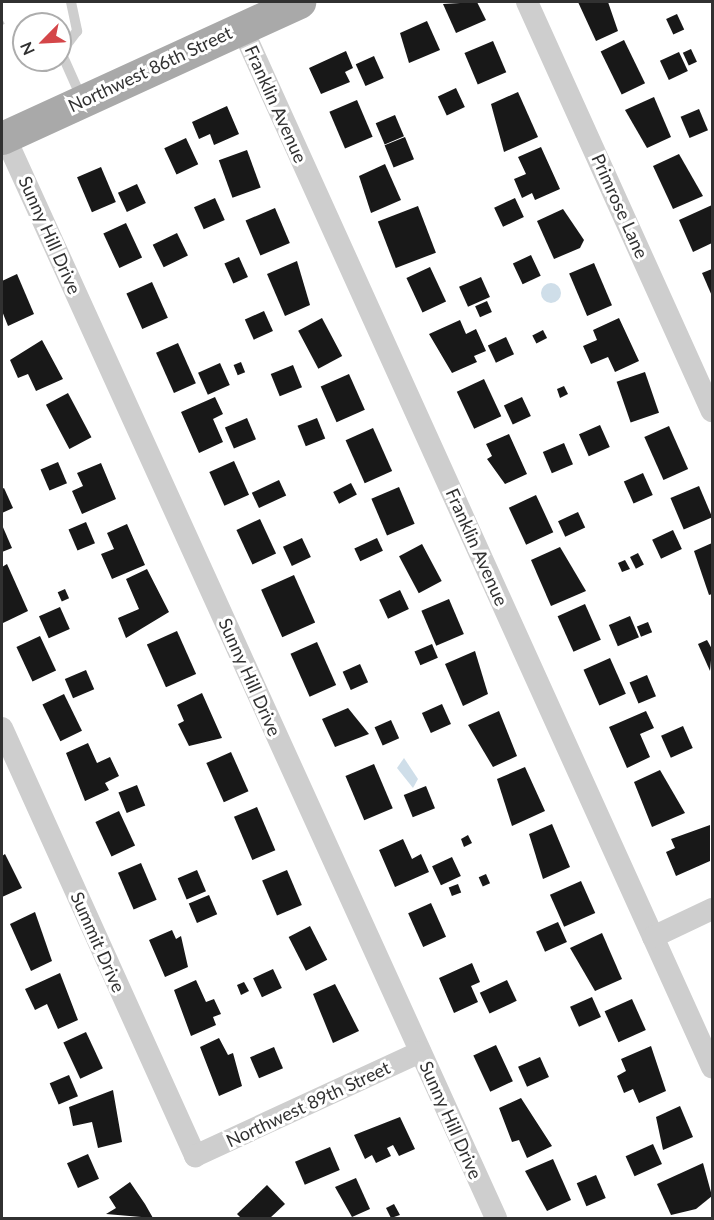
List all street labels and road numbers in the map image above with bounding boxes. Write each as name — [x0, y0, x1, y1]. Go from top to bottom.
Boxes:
street label: Northwest 86th Street — [65, 22, 235, 116]
street label: Franklin Avenue — [240, 42, 312, 166]
street label: Primrose Lane — [587, 150, 653, 262]
street label: Sunny Hill Drive — [14, 172, 86, 298]
street label: Franklin Avenue — [441, 485, 513, 609]
street label: Sunny Hill Drive — [214, 614, 286, 740]
street label: Summit Drive — [66, 888, 130, 996]
street label: Northwest 89th Street — [223, 1057, 393, 1151]
street label: Sunny Hill Drive — [415, 1057, 487, 1183]

